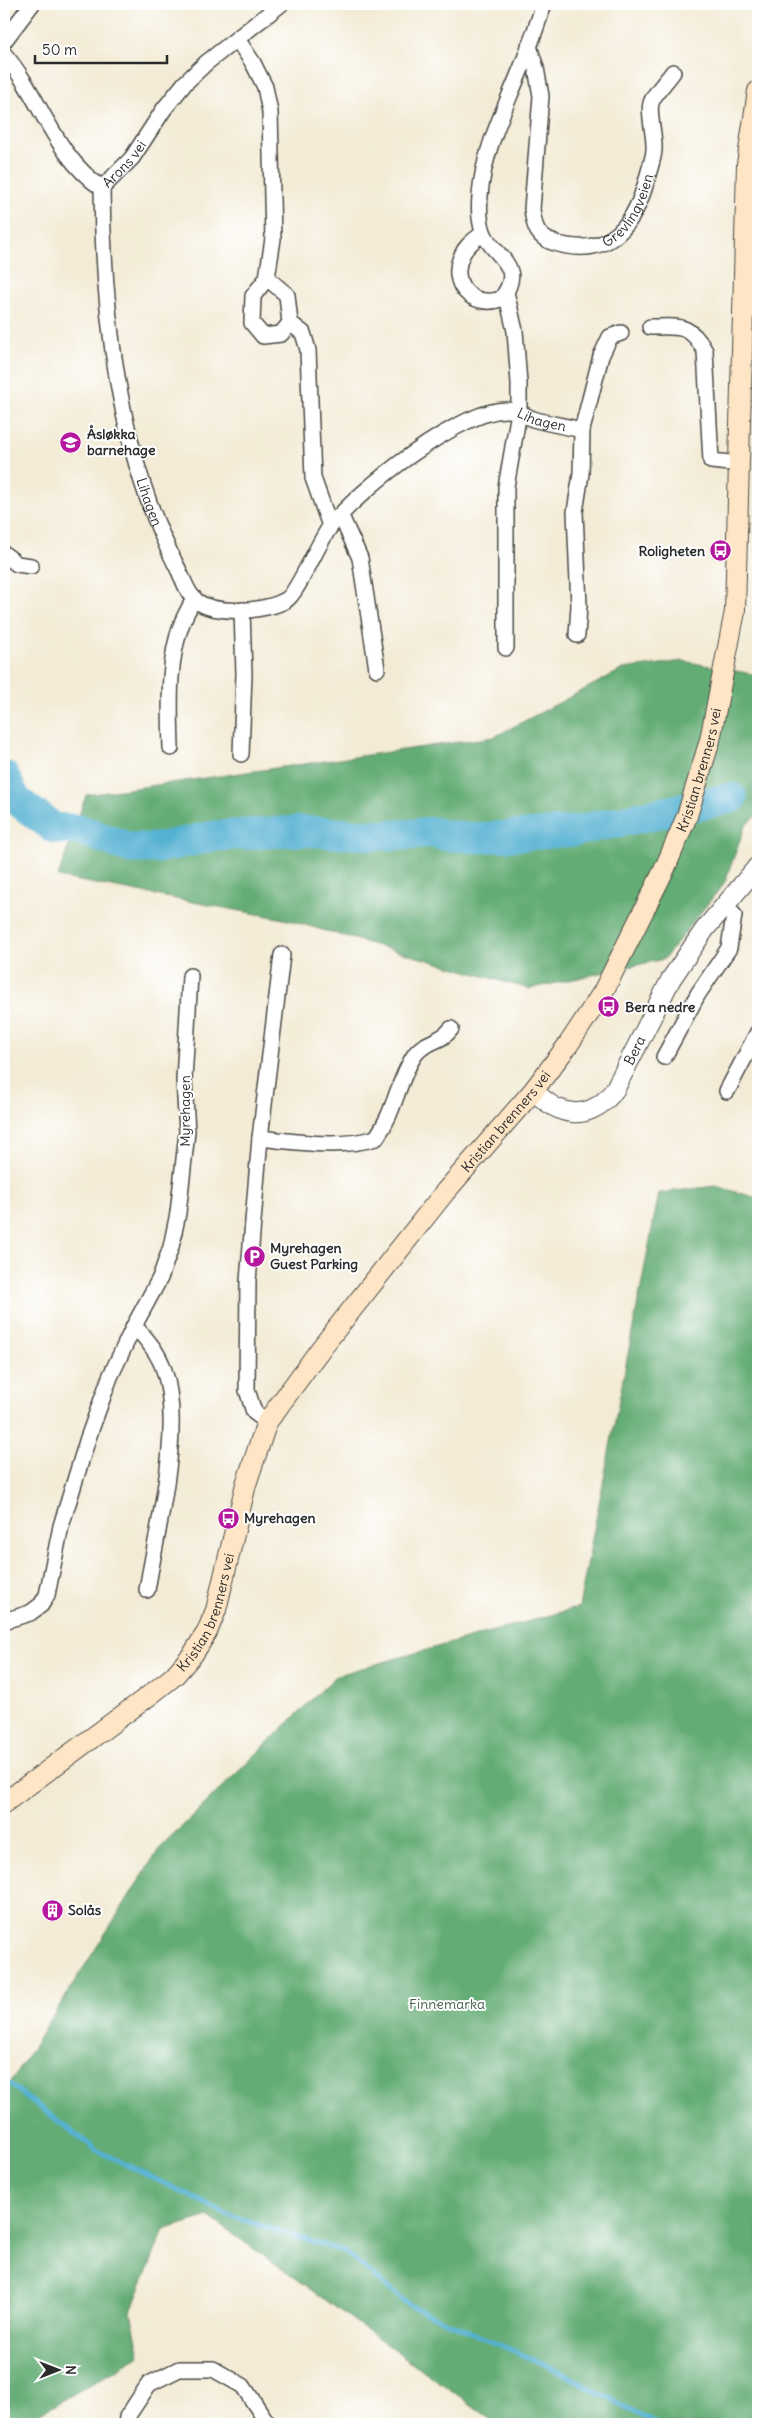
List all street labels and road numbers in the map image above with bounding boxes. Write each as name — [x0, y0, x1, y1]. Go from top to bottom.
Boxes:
street label: Arons vei — [98, 137, 150, 192]
street label: Grevlingveien — [599, 172, 657, 251]
street label: Lihagen — [514, 404, 568, 435]
street label: Lihagen — [132, 475, 166, 529]
street label: Kristian brenners vei — [672, 706, 725, 835]
street label: Bera — [620, 1033, 650, 1068]
street label: Kristian brenners vei — [457, 1067, 554, 1176]
street label: Myrehagen — [176, 1075, 194, 1147]
street label: Kristian brenners vei — [173, 1551, 238, 1675]

